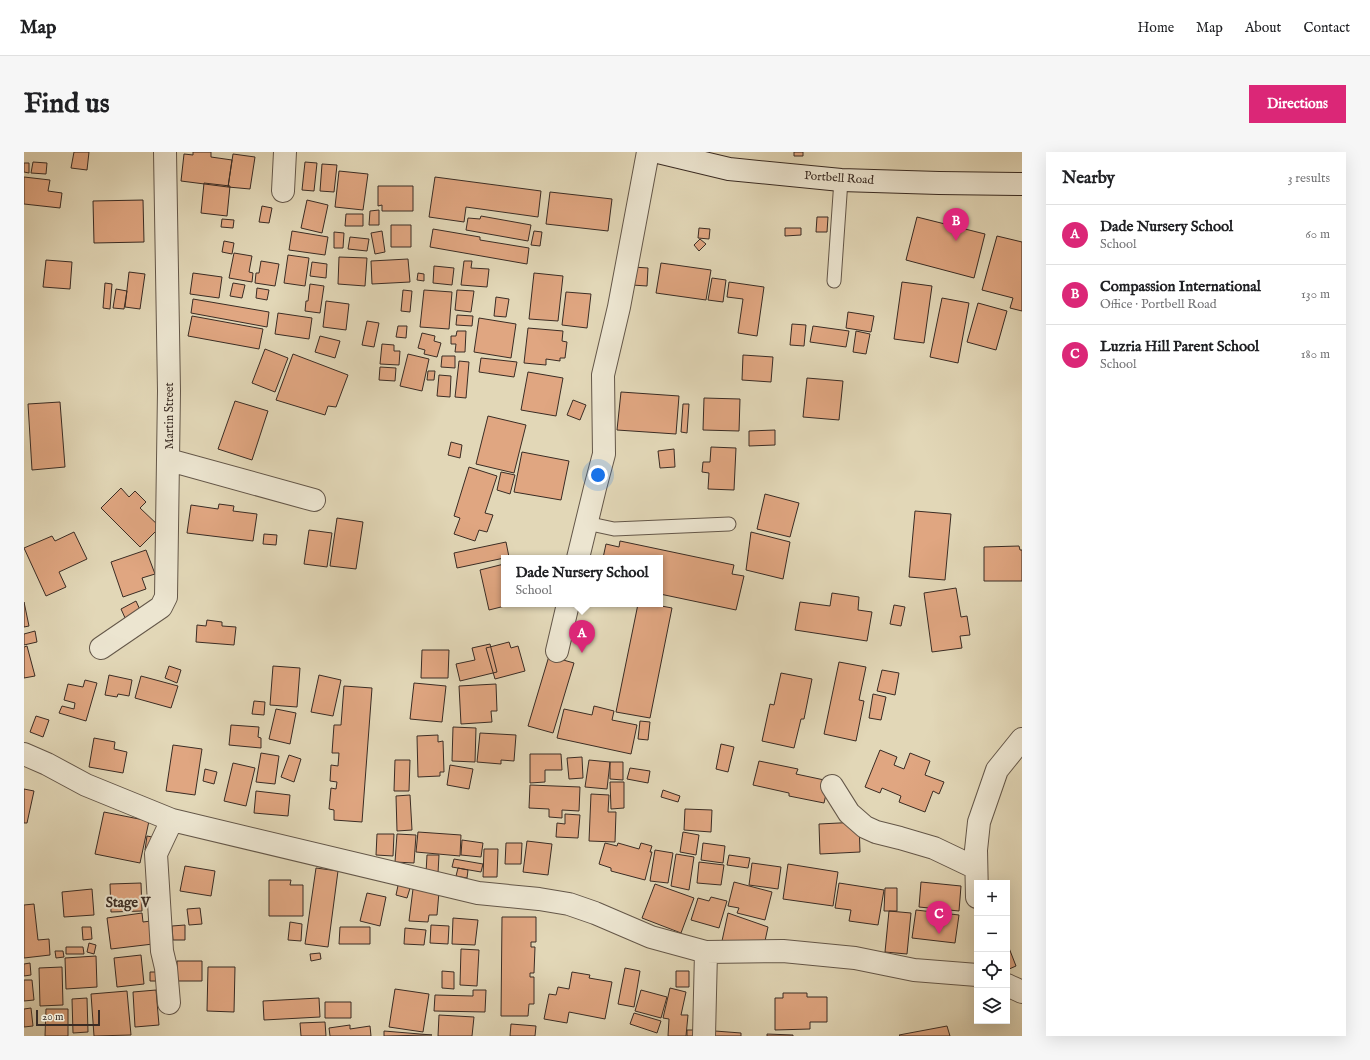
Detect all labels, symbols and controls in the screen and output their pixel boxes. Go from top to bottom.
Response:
text: Map [20,16,56,40]
text: Home [1138,19,1174,37]
text: Map [1196,19,1223,37]
text: About [1245,19,1281,37]
text: Contact [1303,19,1350,37]
button: Directions [1249,85,1346,123]
text: Find us [24,87,110,122]
street label: Portbell Road [804,168,875,188]
text: Nearby [1062,168,1115,189]
text: 3 results [1288,170,1330,187]
pin: B [943,208,969,241]
text: Dade Nursery School [1100,217,1233,236]
text: A [1071,226,1079,243]
text: 60 m [1305,226,1330,243]
text: School [1100,236,1137,253]
text: Compassion International [1100,277,1261,296]
text: B [1071,286,1079,303]
text: 130 m [1301,286,1330,303]
text: Office · Portbell Road [1100,296,1217,313]
text: Luzria Hill Parent School [1100,337,1259,356]
text: C [1070,346,1080,363]
text: 180 m [1301,346,1330,363]
text: School [1100,356,1137,373]
street label: Martin Street [162,382,177,450]
your location [588,465,608,485]
popup [501,555,663,607]
text: Dade Nursery School [515,563,649,582]
text: School [515,582,552,599]
pin: A [569,620,595,653]
map controls [974,880,1010,1024]
button: + [974,880,1010,916]
district label: Stage V [106,894,151,912]
pin: C [926,901,952,934]
button: − [974,916,1010,952]
button: locate [974,952,1010,988]
button: layers [974,988,1010,1024]
scale bar [36,1008,100,1027]
text: 20 m [42,1010,63,1024]

